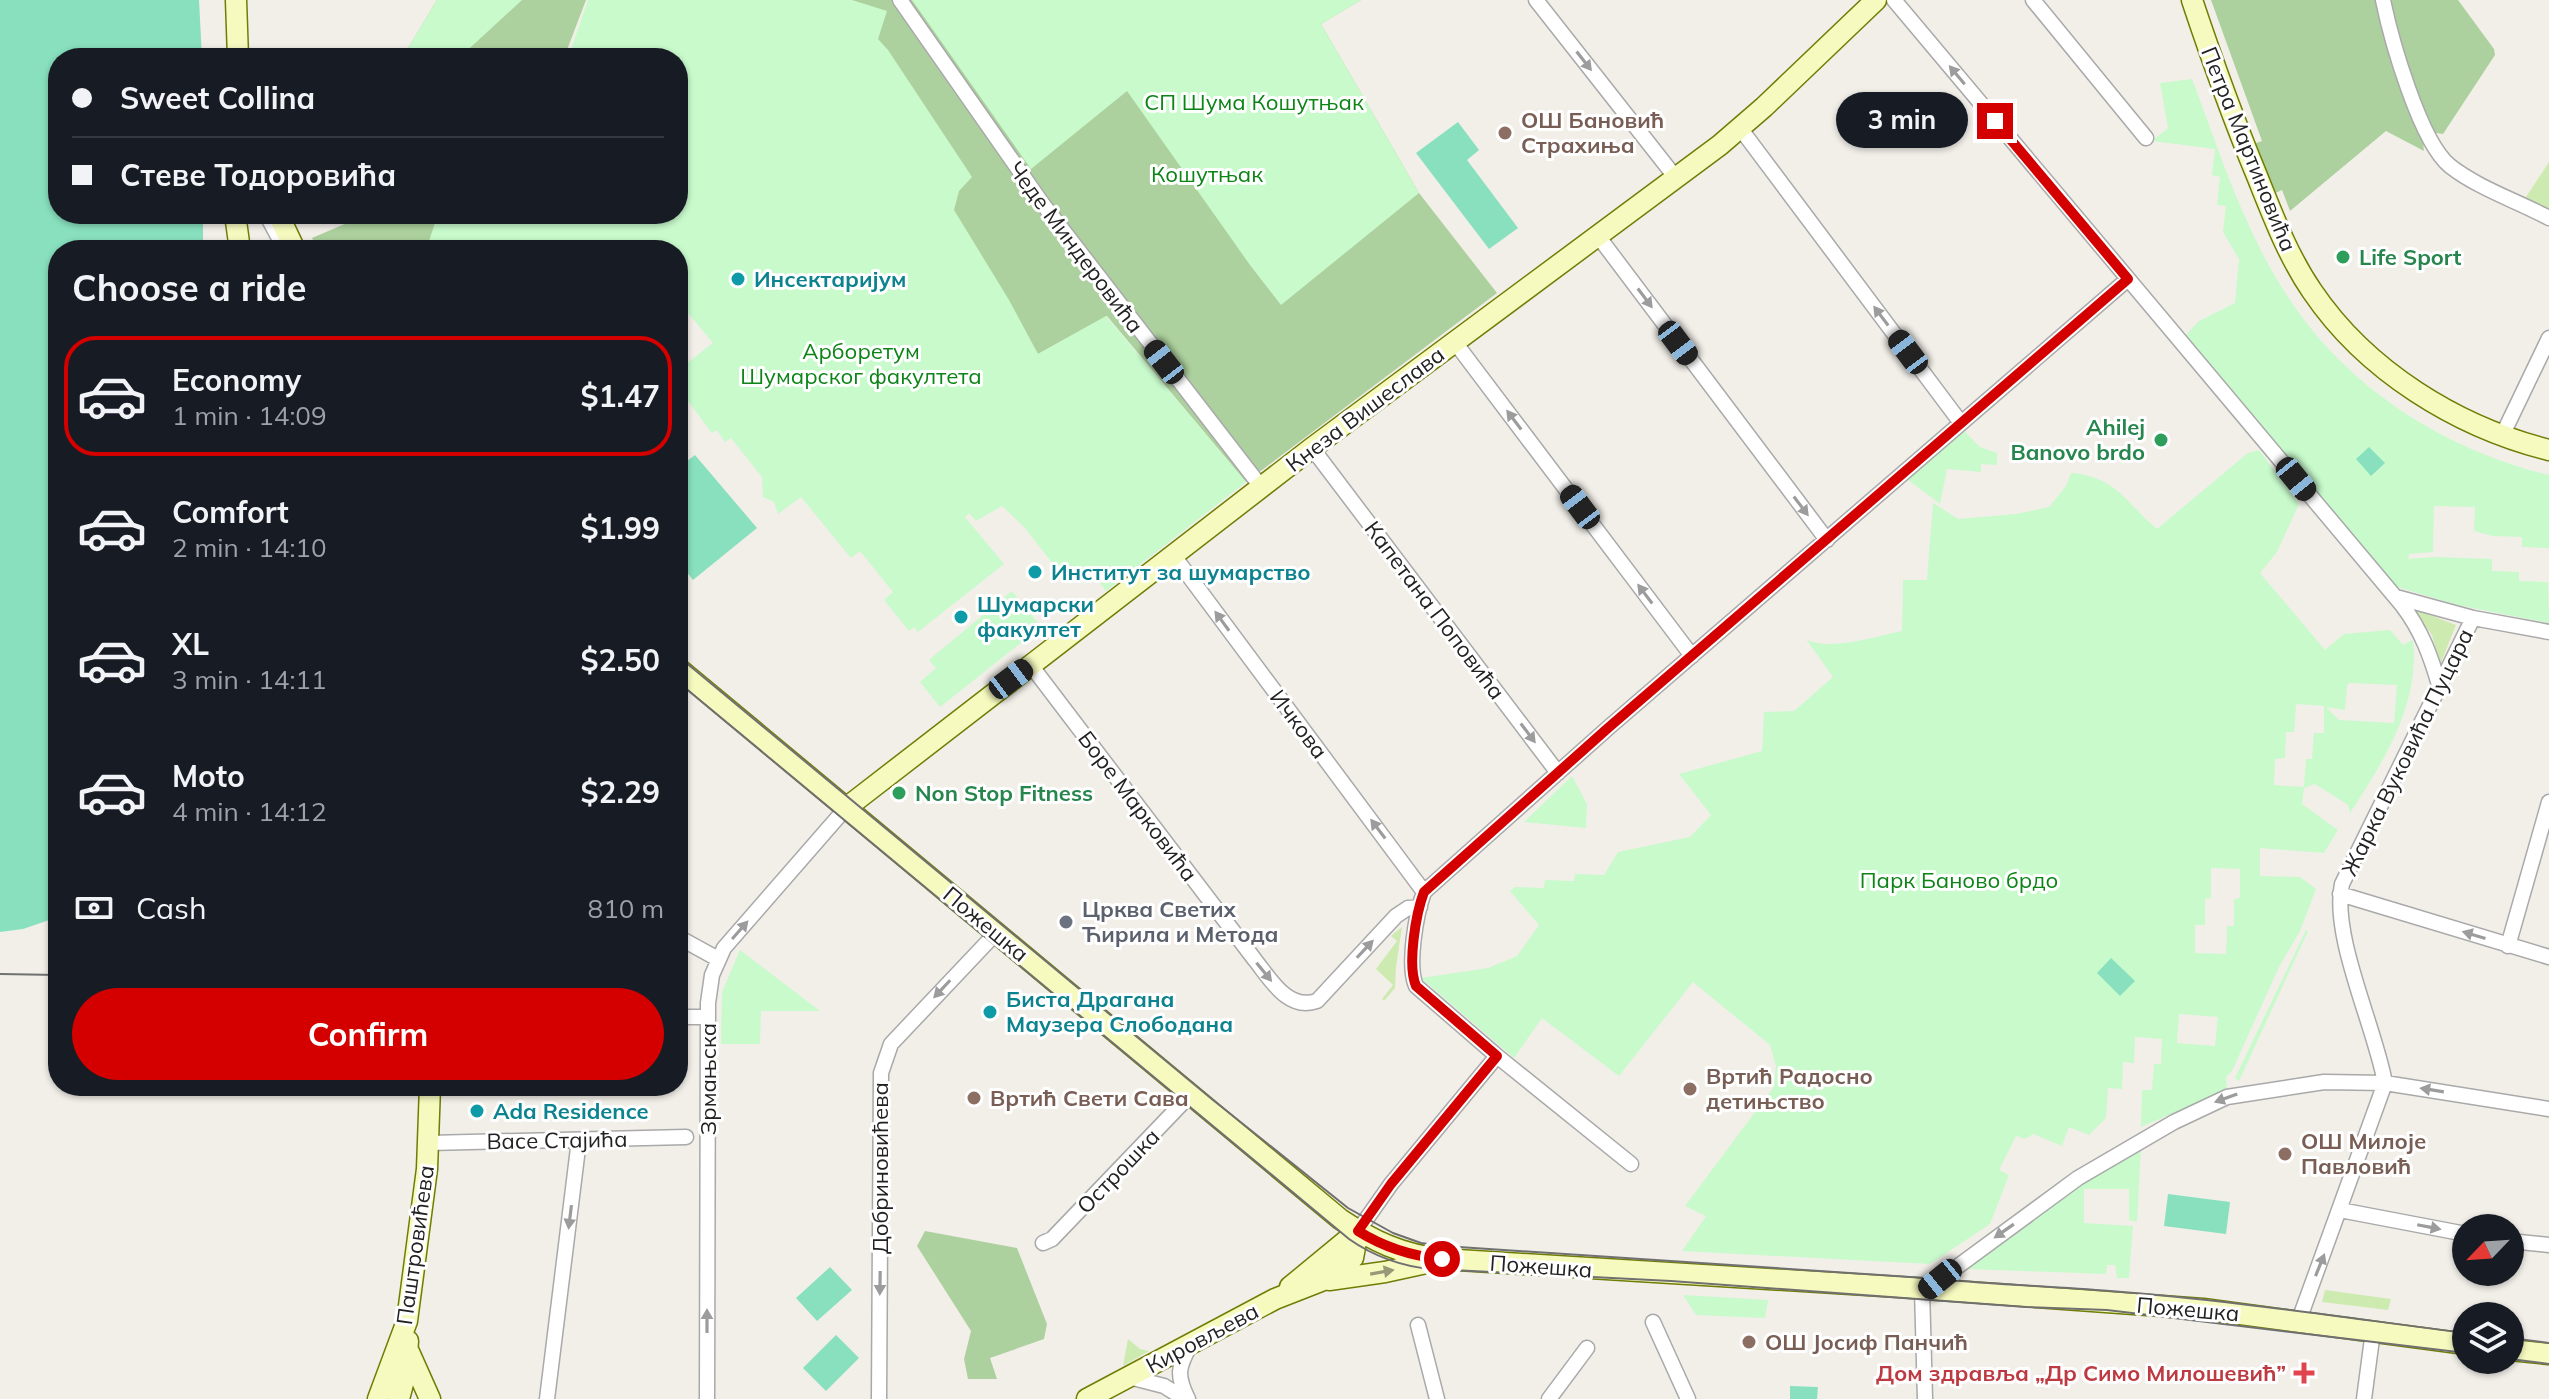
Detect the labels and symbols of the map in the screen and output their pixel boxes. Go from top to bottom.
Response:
street label: Петра Мартиновића [2195,43,2303,255]
one-way arrow [1576,51,1592,71]
one-way arrow [1949,66,1966,86]
park label: СП Шума Кошутњак [1144,88,1364,116]
callout: 3 min [1835,93,1967,149]
route end [1977,103,2013,139]
place label: ОШ Бановић Страхиња [1521,106,1664,159]
marker: ОШ Бановић Страхиња [1496,124,1514,142]
street label: Чеде Миндеровића [1002,156,1150,338]
park label: Кошутњак [1151,160,1263,188]
place label: Life Sport [2359,243,2461,271]
marker: Life Sport [2334,248,2352,266]
place label: Инсектаријум [754,265,906,293]
marker: Инсектаријум [729,270,747,288]
one-way arrow [1636,288,1652,309]
one-way arrow [1873,306,1889,326]
car [1654,317,1702,369]
car [1884,326,1932,378]
car [1140,336,1188,388]
park label: Арборетум Шумарског факултета [740,337,982,390]
street label: Кнеза Вишеслава [1280,340,1450,478]
one-way arrow [1507,410,1523,430]
place label: Ahilej Banovo brdo [2011,413,2145,466]
marker: Ahilej Banovo brdo [2152,431,2170,449]
car [2272,453,2320,505]
car [1556,481,1604,533]
one-way arrow [1793,496,1809,516]
street label: Капетана Поповића [1359,515,1511,705]
place label: Институт за шумарство [1051,558,1311,586]
marker: Институт за шумарство [1026,563,1044,581]
one-way arrow [1638,584,1654,604]
place label: Шумарски факултет [977,590,1094,643]
marker: Шумарски факултет [952,608,970,626]
one-way arrow [1215,610,1231,631]
street label: Жарка Вуковића Пуцара [2335,624,2479,880]
car [985,655,1037,703]
street label: Ичкова [1264,684,1334,764]
one-way arrow [1520,723,1536,743]
street label: Боре Марковића [1072,725,1204,887]
place label: Non Stop Fitness [915,779,1093,807]
marker: Non Stop Fitness [890,784,908,802]
one-way arrow [1370,819,1386,839]
park label: Парк Баново брдо [1860,866,2058,894]
street label: Пожешка [938,880,1034,968]
place label: Црква Светих Ћирила и Метода [1082,895,1279,948]
marker: Црква Светих Ћирила и Метода [1057,913,1075,931]
one-way arrow [731,920,748,940]
one-way arrow [2462,929,2486,941]
one-way arrow [1356,939,1374,958]
one-way arrow [1255,961,1272,981]
one-way arrow [934,979,952,998]
place label: Биста Драгана Маузера Слободана [1006,985,1233,1038]
marker: Биста Драгана Маузера Слободана [981,1003,999,1021]
street label: Зрмањска [694,1023,722,1135]
place label: Вртић Радосно детињство [1706,1062,1873,1115]
marker: Вртић Радосно детињство [1681,1080,1699,1098]
street label: Добриновићева [866,1082,894,1254]
one-way arrow [2420,1083,2445,1096]
place label: Вртић Свети Сава [990,1084,1189,1112]
marker: Вртић Свети Сава [965,1089,983,1107]
one-way arrow [2214,1093,2238,1105]
place label: Ada Residence [493,1097,649,1125]
marker: Ada Residence [468,1102,486,1120]
street label: Острошка [1071,1123,1165,1219]
street label: Васе Стајића [486,1125,628,1155]
place label: ОШ Милоје Павловић [2301,1127,2426,1180]
marker: ОШ Милоје Павловић [2276,1145,2294,1163]
street label: Паштровићева [390,1163,440,1327]
one-way arrow [563,1205,576,1230]
north arrow [2452,1214,2524,1286]
one-way arrow [2417,1221,2442,1233]
one-way arrow [1994,1223,2014,1239]
route start [1424,1241,1460,1277]
street label: Пожешка [1489,1248,1593,1284]
one-way arrow [2313,1253,2326,1277]
car [1914,1255,1966,1303]
one-way arrow [1370,1266,1395,1278]
one-way arrow [874,1271,886,1296]
street label: Пожешка [2136,1291,2240,1327]
street label: Кировљева [1141,1297,1263,1379]
one-way arrow [701,1308,713,1333]
place label: ОШ Јосиф Панчић [1765,1328,1968,1356]
marker: ОШ Јосиф Панчић [1740,1333,1758,1351]
place label: Дом здравља „Др Симо Милошевић” [1876,1359,2286,1387]
marker: Дом здравља „Др Симо Милошевић” [2293,1362,2315,1384]

